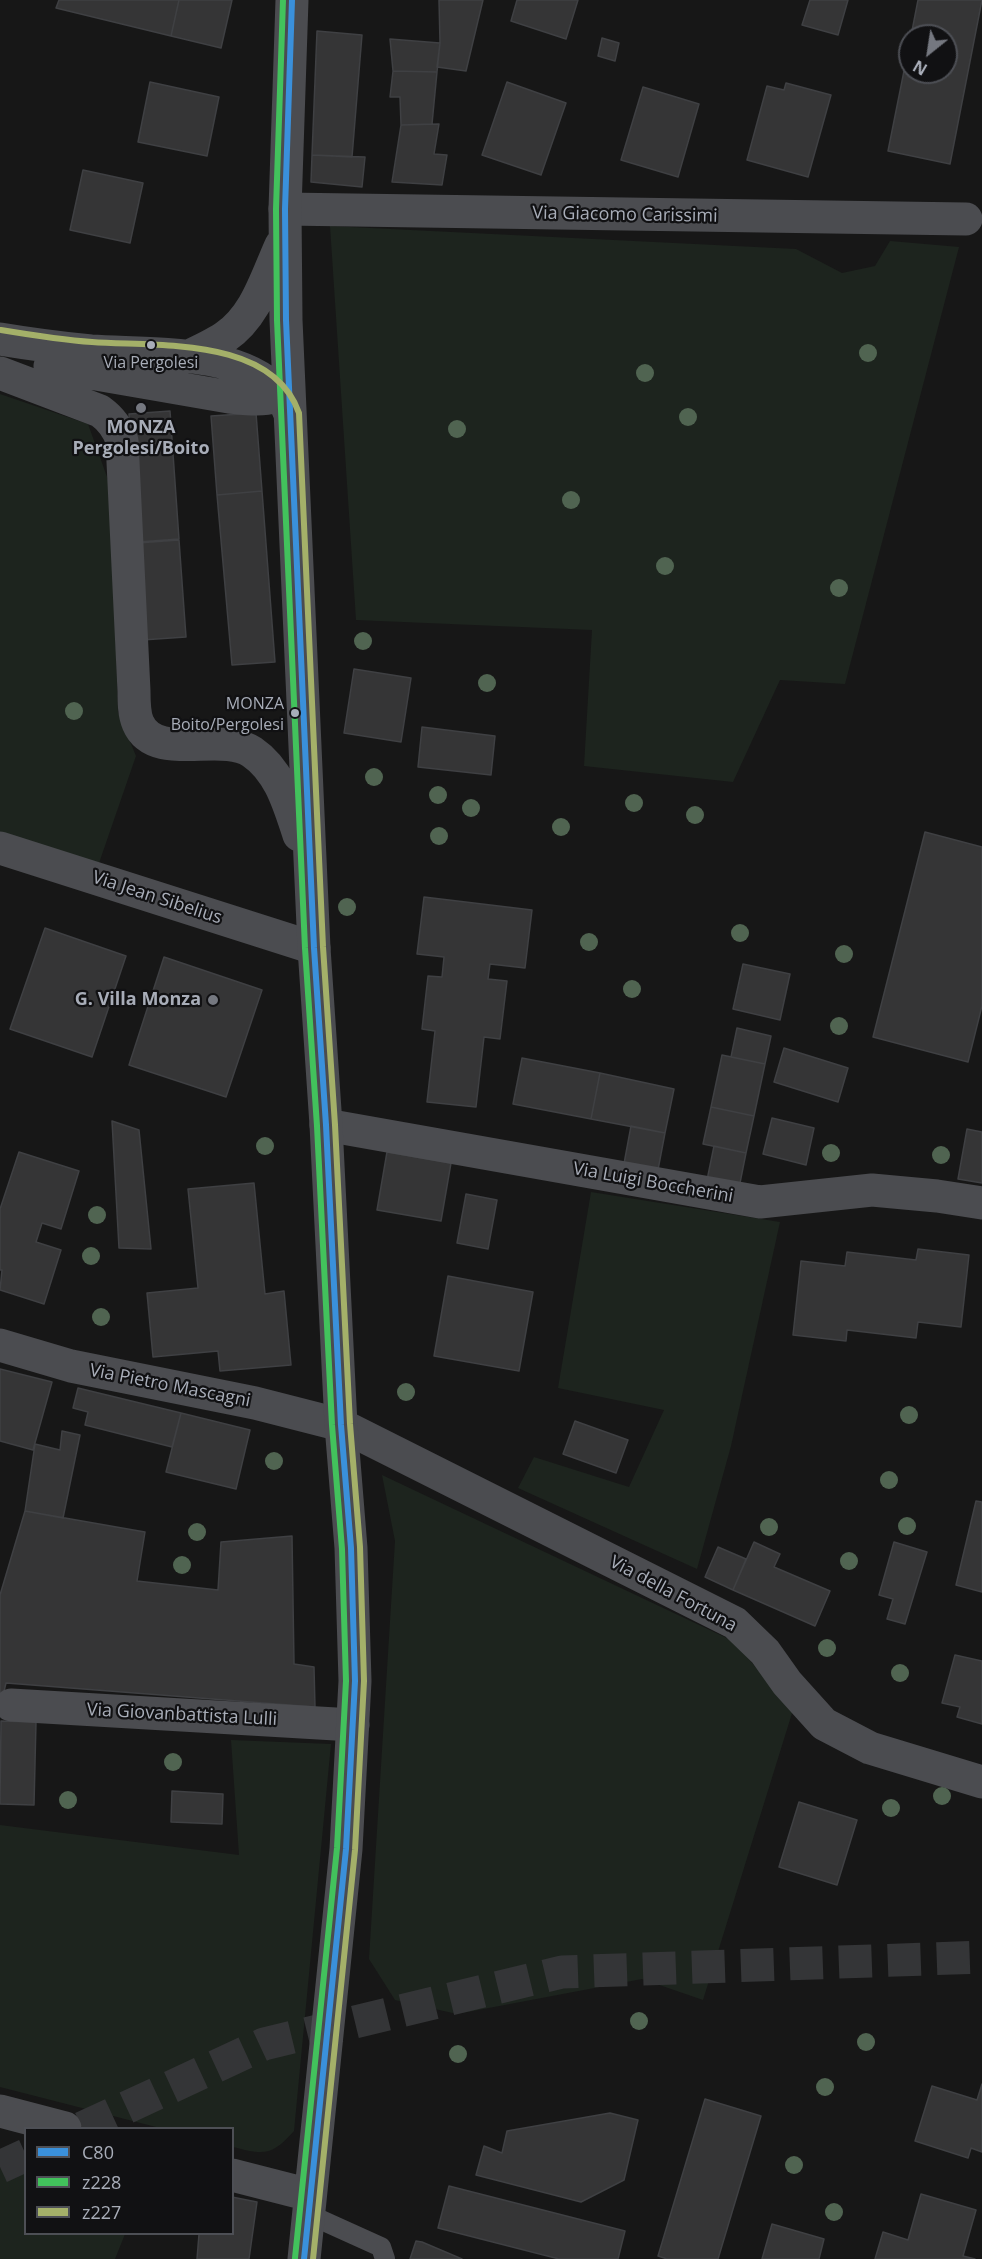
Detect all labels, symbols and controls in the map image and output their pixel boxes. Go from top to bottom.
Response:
north arrow [898,24,958,84]
text: N [909,55,931,81]
street label: Via Giacomo Carissimi [532,203,718,227]
marker: Via Pergolesi [145,339,157,351]
place label: Via Pergolesi [104,353,198,373]
marker: MONZA Pergolesi/Boito [134,401,148,415]
place label: MONZA Pergolesi/Boito [72,417,210,460]
place label: MONZA Boito/Pergolesi [171,694,284,732]
marker: MONZA Boito/Pergolesi [289,707,301,719]
street label: Via Jean Sibelius [90,867,224,929]
place label: G. Villa Monza [75,989,201,1011]
marker: G. Villa Monza [206,993,220,1007]
street label: Via Luigi Boccherini [571,1158,735,1208]
street label: Via Pietro Mascagni [88,1360,252,1412]
street label: Via della Fortuna [606,1551,740,1637]
street label: Via Giovanbattista Lulli [86,1699,278,1731]
legend [24,2127,234,2235]
text: C80 [82,2140,114,2164]
text: z228 [82,2170,121,2194]
text: z227 [82,2200,121,2224]

